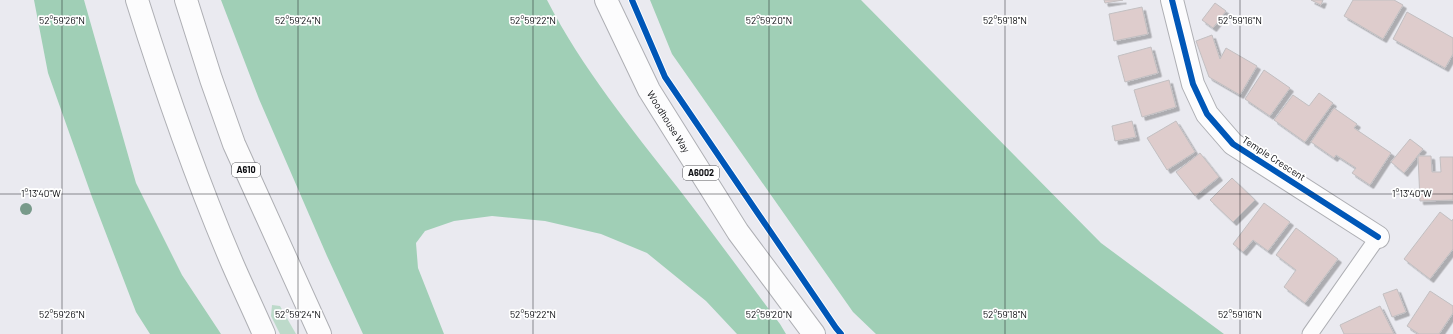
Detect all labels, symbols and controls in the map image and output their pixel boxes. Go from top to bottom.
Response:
text: 52°59'26"N [39,14,85,26]
text: 52°59'24"N [275,14,321,26]
text: 52°59'22"N [510,14,556,26]
text: 52°59'20"N [746,14,792,26]
text: 52°59'18"N [983,14,1027,26]
text: 52°59'16"N [1218,14,1262,26]
street label: Woodhouse Way [645,88,693,155]
street label: Temple Crescent [1240,133,1308,183]
road number: A610 [232,163,260,177]
road number: A6002 [683,166,719,180]
text: 1°13'40"W [21,187,61,199]
text: 1°13'40"W [1392,187,1432,199]
text: 52°59'26"N [39,308,85,320]
text: 52°59'24"N [275,308,321,320]
text: 52°59'22"N [510,308,556,320]
text: 52°59'20"N [746,308,792,320]
text: 52°59'18"N [983,308,1027,320]
text: 52°59'16"N [1218,308,1262,320]

